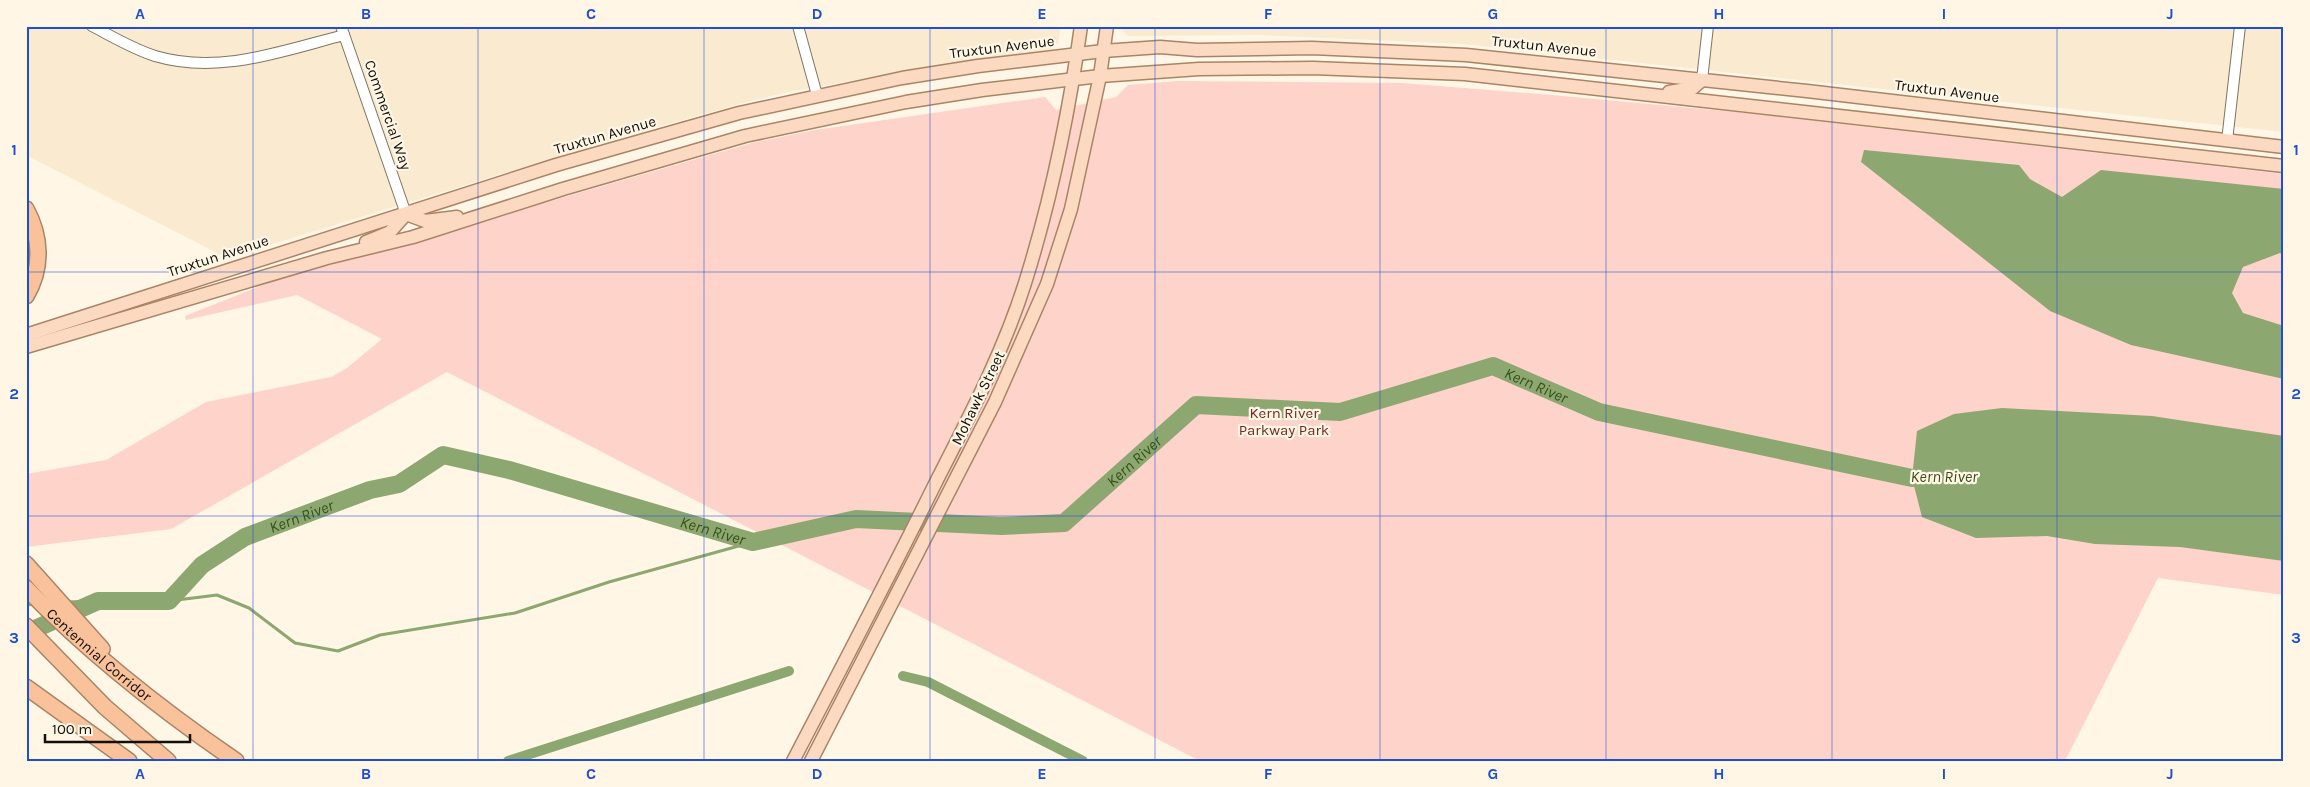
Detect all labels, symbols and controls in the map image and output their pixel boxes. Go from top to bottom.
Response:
text: A [135,4,145,23]
text: B [361,4,371,23]
text: C [586,4,596,23]
text: D [812,4,823,23]
text: E [1037,4,1047,23]
text: F [1264,4,1273,23]
text: G [1488,4,1498,23]
text: H [1713,4,1725,23]
text: I [1942,4,1946,23]
text: J [2166,4,2174,23]
street label: Truxtun Avenue [949,32,1055,62]
street label: Truxtun Avenue [1491,32,1597,60]
street label: Commercial Way [361,58,415,172]
street label: Truxtun Avenue [1894,76,2000,106]
street label: Truxtun Avenue [552,112,658,158]
text: 1 [11,140,17,159]
text: 1 [2293,140,2299,159]
street label: Truxtun Avenue [165,231,271,281]
street label: Mohawk Street [947,348,1009,448]
water label: Kern River [1502,363,1571,408]
text: 2 [9,384,19,403]
text: 2 [2291,384,2301,403]
park label: Kern River Parkway Park [1239,404,1329,439]
water label: Kern River [1103,431,1166,491]
water label: Kern River [1910,467,1978,486]
water label: Kern River [267,495,337,537]
water label: Kern River [678,512,748,549]
street label: Centennial Corridor [43,604,156,706]
text: 3 [9,628,19,647]
text: 3 [2291,628,2301,647]
scale bar [45,712,190,744]
text: 100 m [52,720,92,738]
text: A [135,764,145,783]
text: B [361,764,371,783]
text: C [586,764,596,783]
text: D [812,764,823,783]
text: E [1037,764,1047,783]
text: F [1264,764,1273,783]
text: G [1488,764,1498,783]
text: H [1713,764,1725,783]
text: I [1942,764,1946,783]
text: J [2166,764,2174,783]

